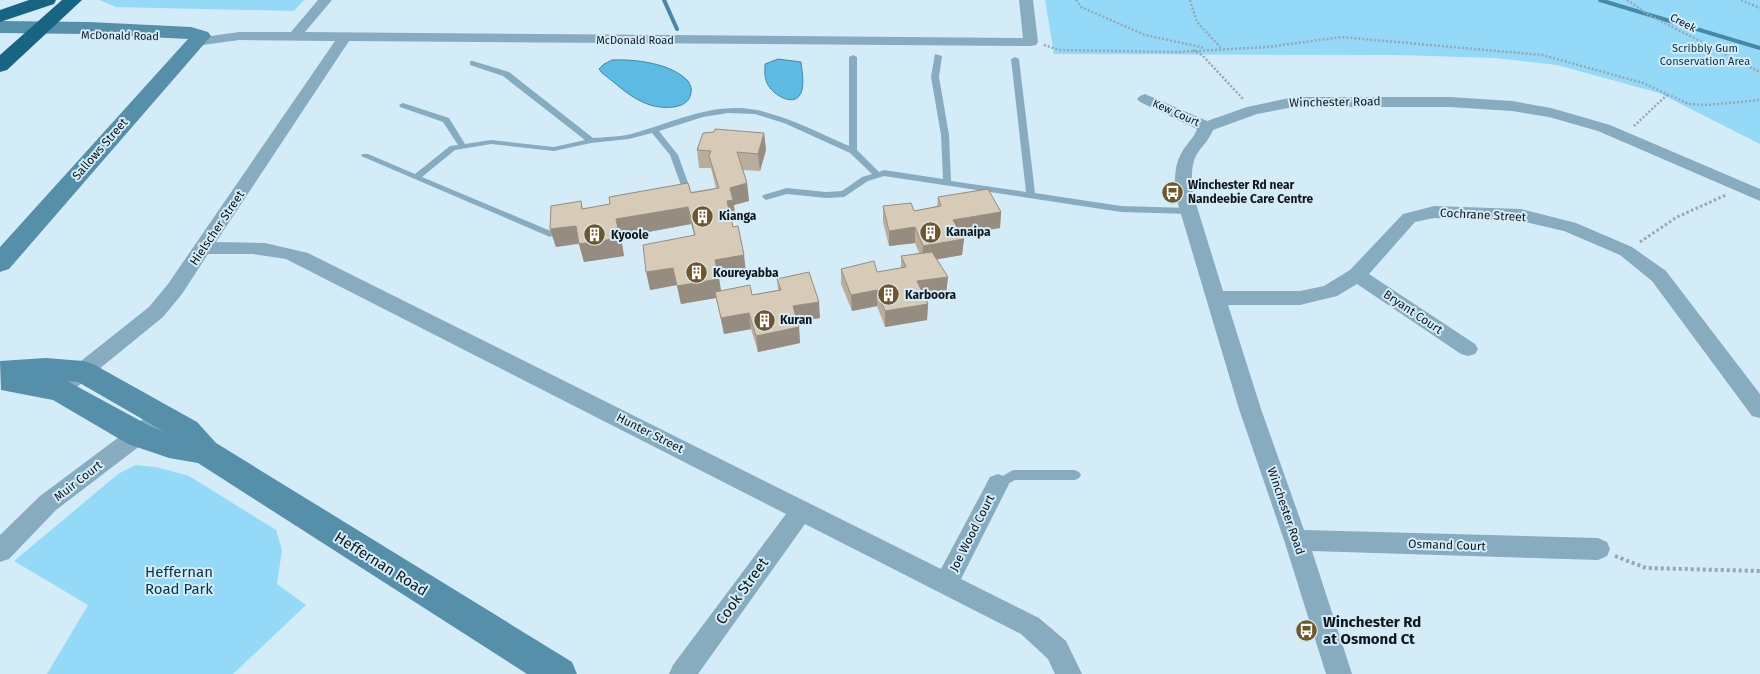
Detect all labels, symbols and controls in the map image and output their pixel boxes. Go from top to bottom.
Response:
street label: Creek [1668,11,1699,35]
street label: McDonald Road [81,29,159,43]
street label: McDonald Road [596,34,674,47]
park label: Scribbly Gum Conservation Area [1660,42,1750,68]
street label: Winchester Road [1289,94,1381,110]
street label: Kew Court [1150,97,1202,129]
street label: Sallows Street [69,115,131,183]
place label: Winchester Rd near Nandeebie Care Centre [1188,178,1313,206]
bus stop icon: Winchester Rd near Nandeebie Care Centre [1160,180,1184,204]
street label: Hielscher Street [187,188,247,268]
building icon: Kianga [691,204,715,228]
street label: Cochrane Street [1440,206,1527,224]
place label: Kianga [719,209,757,223]
building icon: Kanaipa [918,220,942,244]
building icon: Kyoole [583,223,607,247]
place label: Kanaipa [946,225,991,239]
place label: Kyoole [611,228,649,242]
building icon: Koureyabba [685,261,709,285]
place label: Koureyabba [713,266,779,280]
building icon: Karboora [877,283,901,307]
street label: Bryant Court [1381,287,1446,337]
place label: Karboora [905,288,956,302]
building icon: Kuran [752,308,776,332]
place label: Kuran [780,313,812,327]
street label: Hunter Street [614,410,686,456]
street label: Muir Court [51,458,105,504]
street label: Winchester Road [1264,466,1308,556]
street label: Joe Wood Court [947,492,998,574]
street label: Heffernan Road [331,528,431,600]
street label: Osmand Court [1408,537,1487,553]
street label: Cook Street [712,554,773,628]
park label: Heffernan Road Park [145,563,213,598]
place label: Winchester Rd at Osmond Ct [1323,613,1421,648]
bus stop icon: Winchester Rd at Osmond Ct [1295,619,1319,643]

